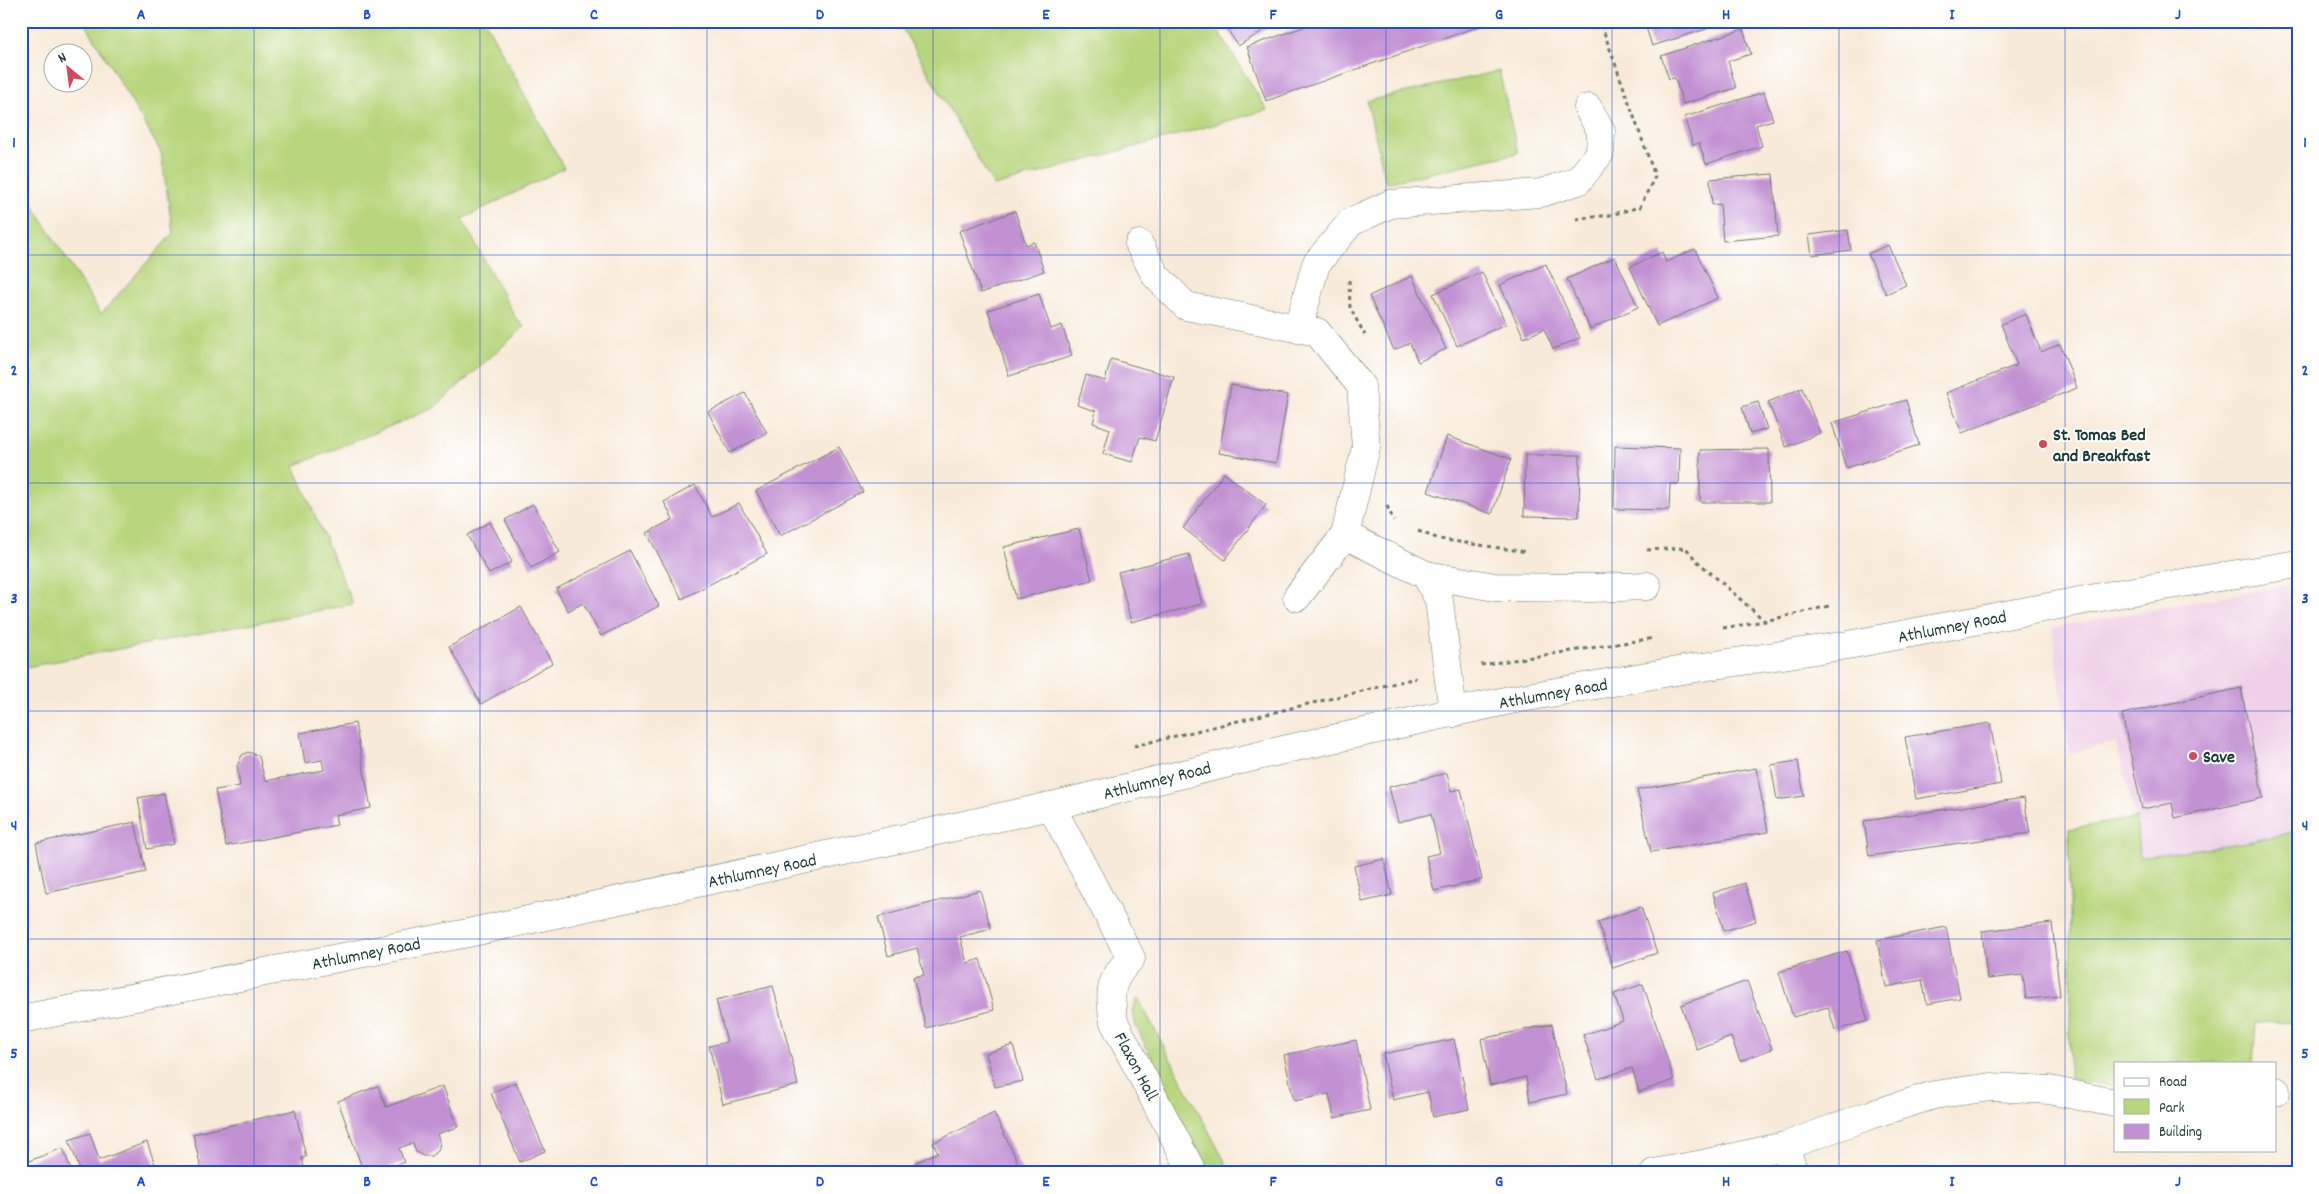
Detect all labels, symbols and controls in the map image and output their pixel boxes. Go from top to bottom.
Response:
text: A [137,4,146,27]
text: B [363,4,371,27]
text: C [590,4,598,27]
text: D [816,4,825,27]
text: E [1042,4,1050,27]
text: F [1269,4,1277,27]
text: G [1495,4,1503,27]
text: H [1722,4,1730,27]
text: I [1950,4,1956,27]
text: J [2175,4,2181,27]
north arrow [42,42,92,92]
text: N [55,48,71,69]
text: 1 [12,132,16,155]
text: 1 [2303,132,2307,155]
text: 2 [11,360,18,383]
text: 2 [2302,360,2309,383]
place label: St. Tomas Bed and Breakfast [2053,424,2151,470]
marker: St. Tomas Bed and Breakfast [2037,438,2049,450]
text: 3 [10,588,18,611]
text: 3 [2301,588,2309,611]
street label: Athlumney Road [1896,606,2009,651]
street label: Athlumney Road [1497,674,1610,717]
place label: Save [2203,746,2235,771]
marker: Save [2187,750,2199,762]
street label: Athlumney Road [1101,757,1214,808]
text: 4 [11,815,17,838]
text: 4 [2302,815,2308,838]
street label: Athlumney Road [706,849,819,896]
street label: Athlumney Road [310,933,423,978]
street label: Flaxon Hall [1106,1029,1164,1106]
text: 5 [10,1043,18,1066]
text: 5 [2301,1043,2309,1066]
legend [2114,1062,2276,1152]
text: Road [2159,1072,2187,1094]
text: Park [2159,1098,2185,1120]
text: Building [2159,1122,2202,1144]
text: A [137,1171,146,1194]
text: B [363,1171,371,1194]
text: C [590,1171,598,1194]
text: D [816,1171,825,1194]
text: E [1042,1171,1050,1194]
text: F [1269,1171,1277,1194]
text: G [1495,1171,1503,1194]
text: H [1722,1171,1730,1194]
text: I [1950,1171,1956,1194]
text: J [2175,1171,2181,1194]

